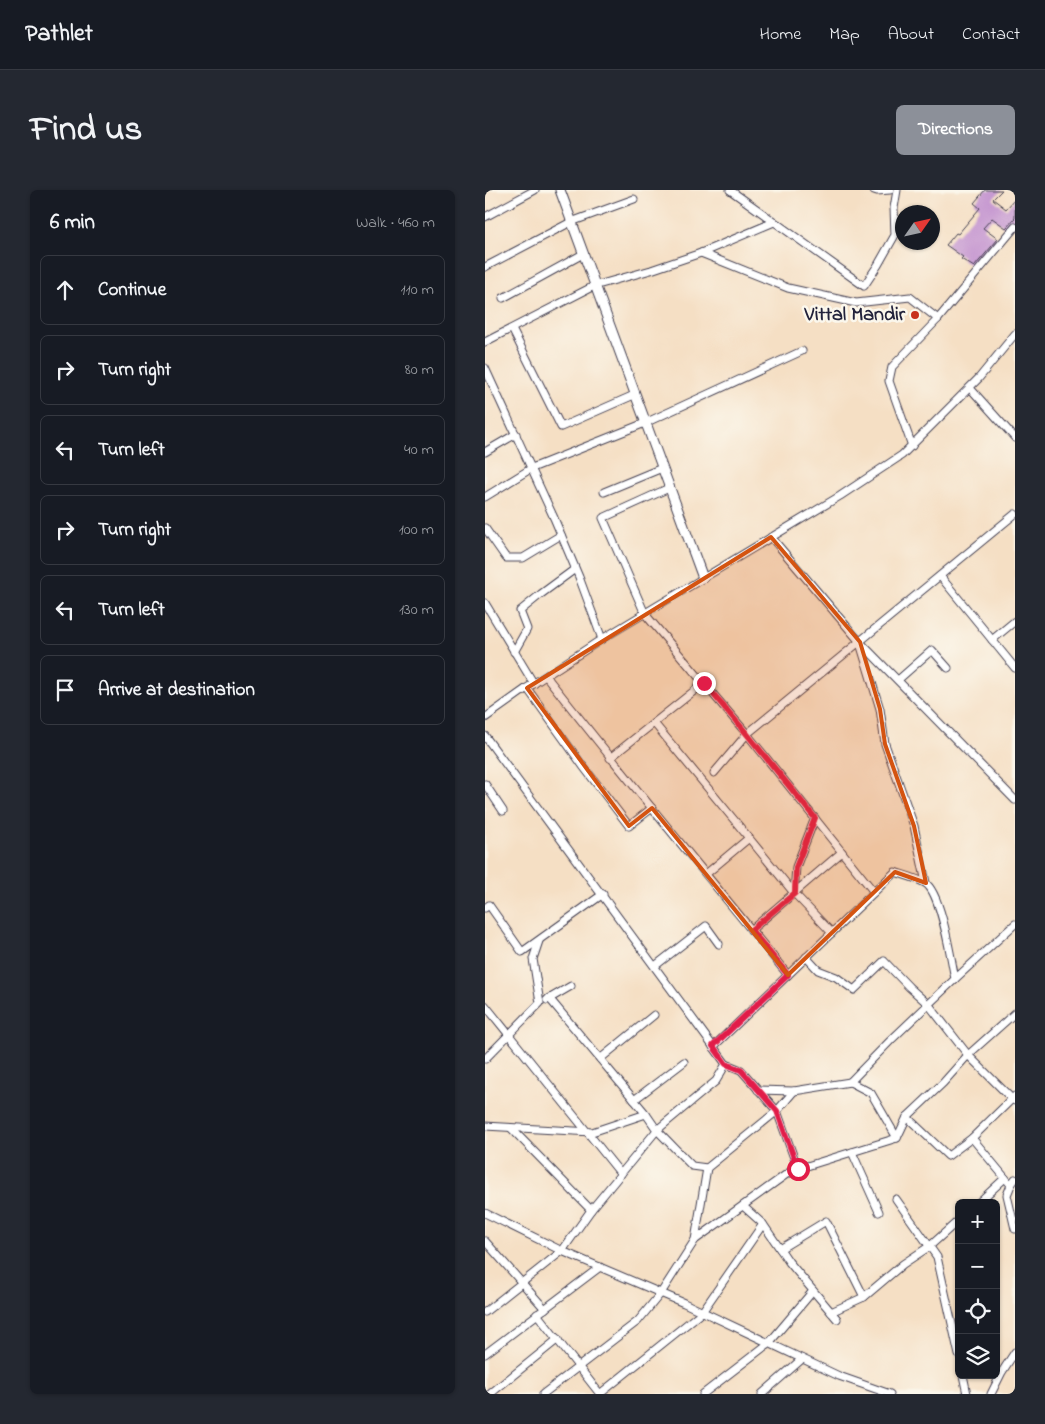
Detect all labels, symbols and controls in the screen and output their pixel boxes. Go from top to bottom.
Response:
text: Pathlet [25,17,93,52]
text: Home [760,22,801,48]
text: Map [829,22,860,48]
text: About [888,22,934,48]
text: Contact [962,22,1020,48]
text: Find us [30,105,142,156]
button: Directions [896,105,1015,155]
north arrow [895,205,940,250]
text: 6 min [50,208,95,238]
text: Walk · 460 m [356,211,435,235]
icon: ahead [51,276,79,304]
text: Continue [98,277,166,304]
text: 110 m [400,278,434,302]
place label: Vittal Mandir [804,301,906,330]
marker: Vittal Mandir [909,309,921,321]
icon: right [51,356,79,384]
text: Turn right [98,357,171,384]
text: 80 m [405,358,434,382]
icon: left [51,436,79,464]
text: Turn left [98,437,165,464]
text: 40 m [404,438,434,462]
icon: right [51,516,79,544]
text: Turn right [98,517,171,544]
text: 100 m [399,518,434,542]
icon: left [51,596,79,624]
text: Turn left [98,597,165,624]
text: 130 m [399,598,434,622]
route end [693,672,716,695]
icon: arrive [51,676,79,704]
text: Arrive at destination [98,677,255,704]
route start [787,1158,810,1181]
map controls [955,1199,1000,1379]
button: + [955,1199,1000,1244]
button: − [955,1244,1000,1289]
button: locate [955,1289,1000,1334]
button: layers [955,1334,1000,1379]

